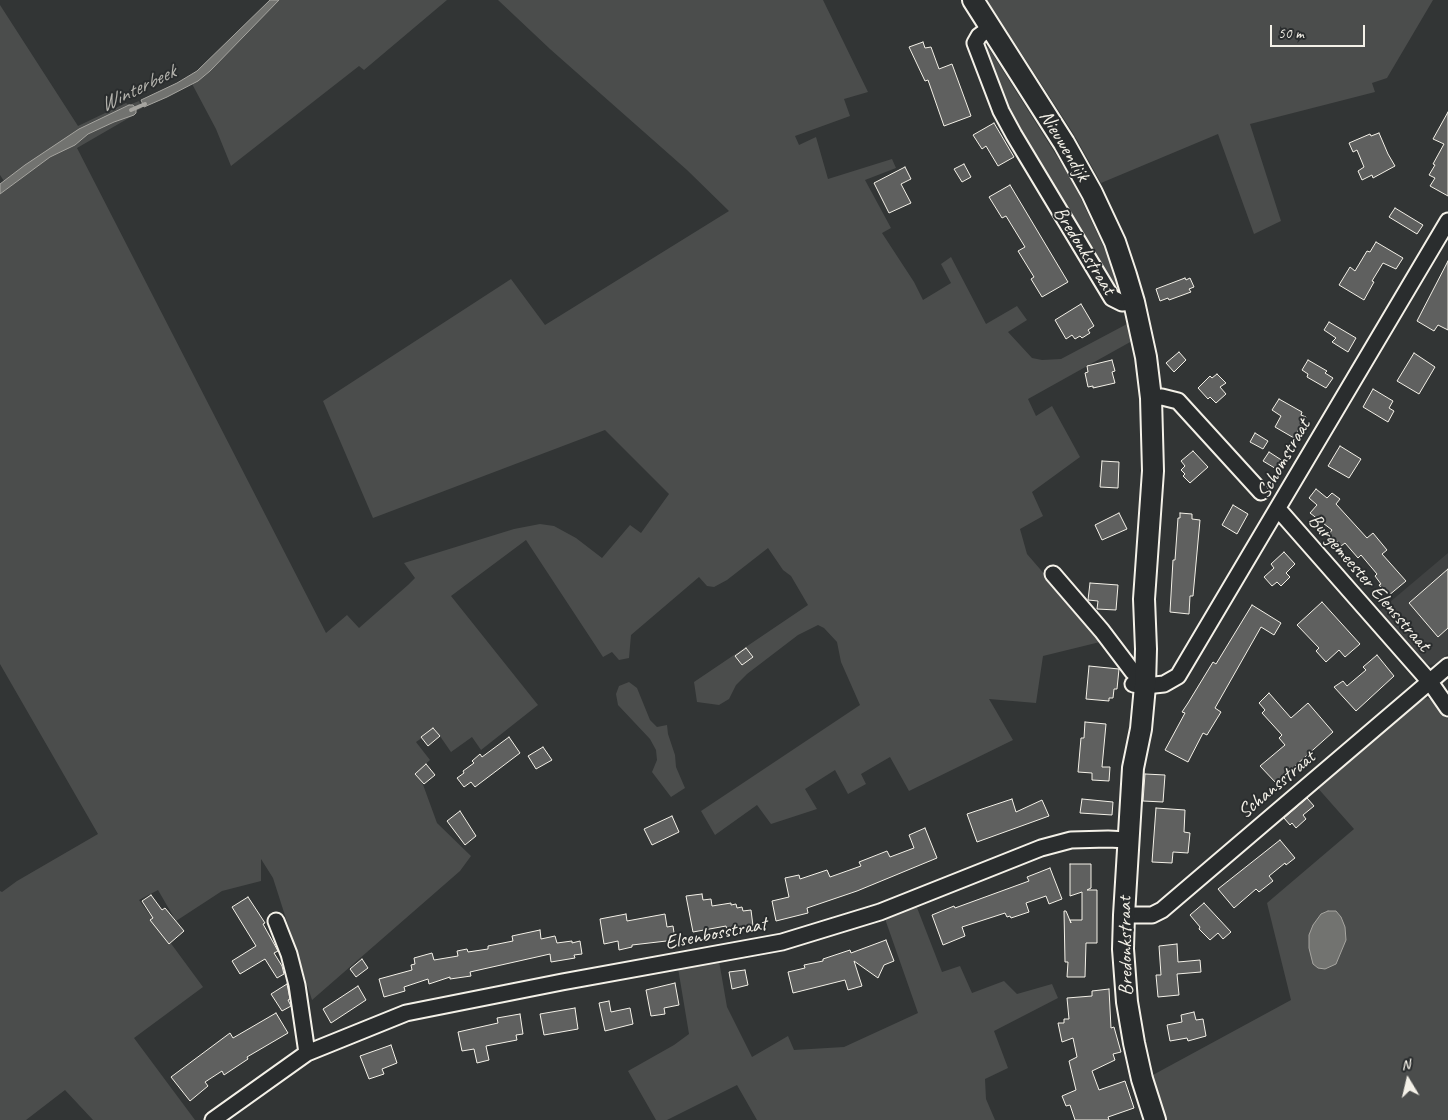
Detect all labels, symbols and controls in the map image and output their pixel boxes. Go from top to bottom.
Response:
scale bar [1273,15,1368,47]
text: 50 m [1278,24,1304,43]
water label: Winterbeek [96,60,180,118]
street label: Nieuwendijk [1033,106,1095,186]
street label: Bredonkstraat [1047,202,1121,300]
street label: Schomstraat [1252,415,1316,503]
street label: Burgemeester Elensstraat [1303,509,1435,657]
street label: Schansstraat [1233,746,1321,824]
street label: Bredonkstraat [1113,896,1139,996]
street label: Elsenbosstraat [663,912,769,956]
north arrow [1383,1055,1433,1105]
text: N [1400,1056,1411,1074]

